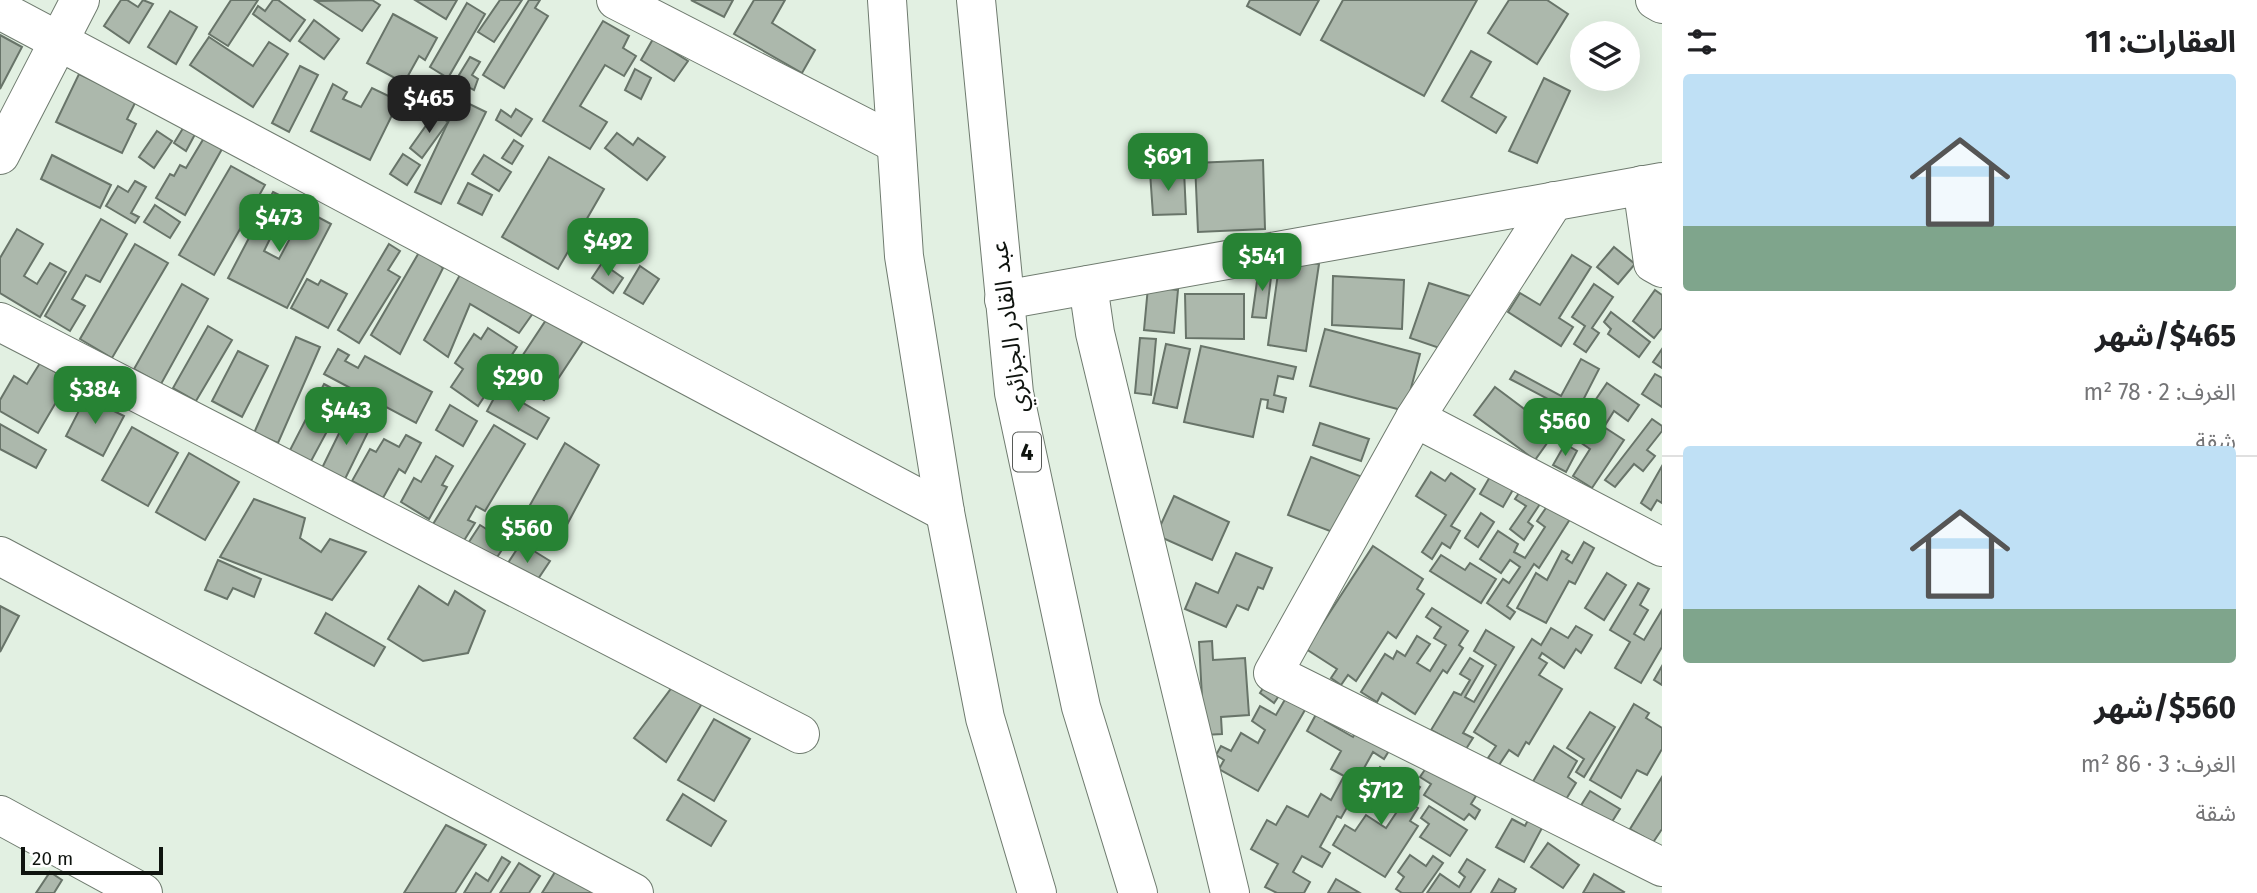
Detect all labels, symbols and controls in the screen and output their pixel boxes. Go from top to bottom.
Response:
map controls [1570,21,1640,91]
button: layers [1570,21,1640,91]
icon: filters [1683,23,1721,61]
text: العقارات: 11 [2085,24,2236,60]
pin: $465 [388,76,470,135]
text: $465 [404,84,454,112]
icon: home [1897,119,2023,245]
pin: $691 [1127,134,1209,193]
text: $691 [1144,142,1192,170]
pin: $473 [238,194,320,254]
text: $473 [255,203,303,231]
pin: $492 [567,218,649,278]
text: $492 [583,227,633,255]
pin: $541 [1221,233,1303,293]
street label: عبد القادر الجزائري [985,239,1038,415]
text: $541 [1239,242,1285,270]
text: $465/شهر [2095,318,2236,354]
pin: $290 [477,354,559,414]
text: $290 [493,363,543,391]
pin: $384 [54,366,136,426]
text: $384 [70,375,120,403]
text: الغرف: 2 · 78 m² [2083,378,2236,406]
pin: $443 [305,388,387,447]
text: $443 [321,396,371,424]
pin: $560 [1524,398,1606,458]
text: $560 [1539,407,1591,435]
text: شقة [2195,427,2236,455]
road number: 4 [1013,432,1041,472]
icon: home [1897,491,2023,617]
pin: $560 [486,505,568,565]
text: $560 [501,514,553,542]
text: $560/شهر [2094,690,2236,726]
text: الغرف: 3 · 86 m² [2081,750,2236,778]
pin: $712 [1340,768,1422,827]
text: $712 [1358,776,1404,804]
text: شقة [2195,799,2236,827]
scale bar [21,844,163,876]
text: 20 m [32,847,73,870]

